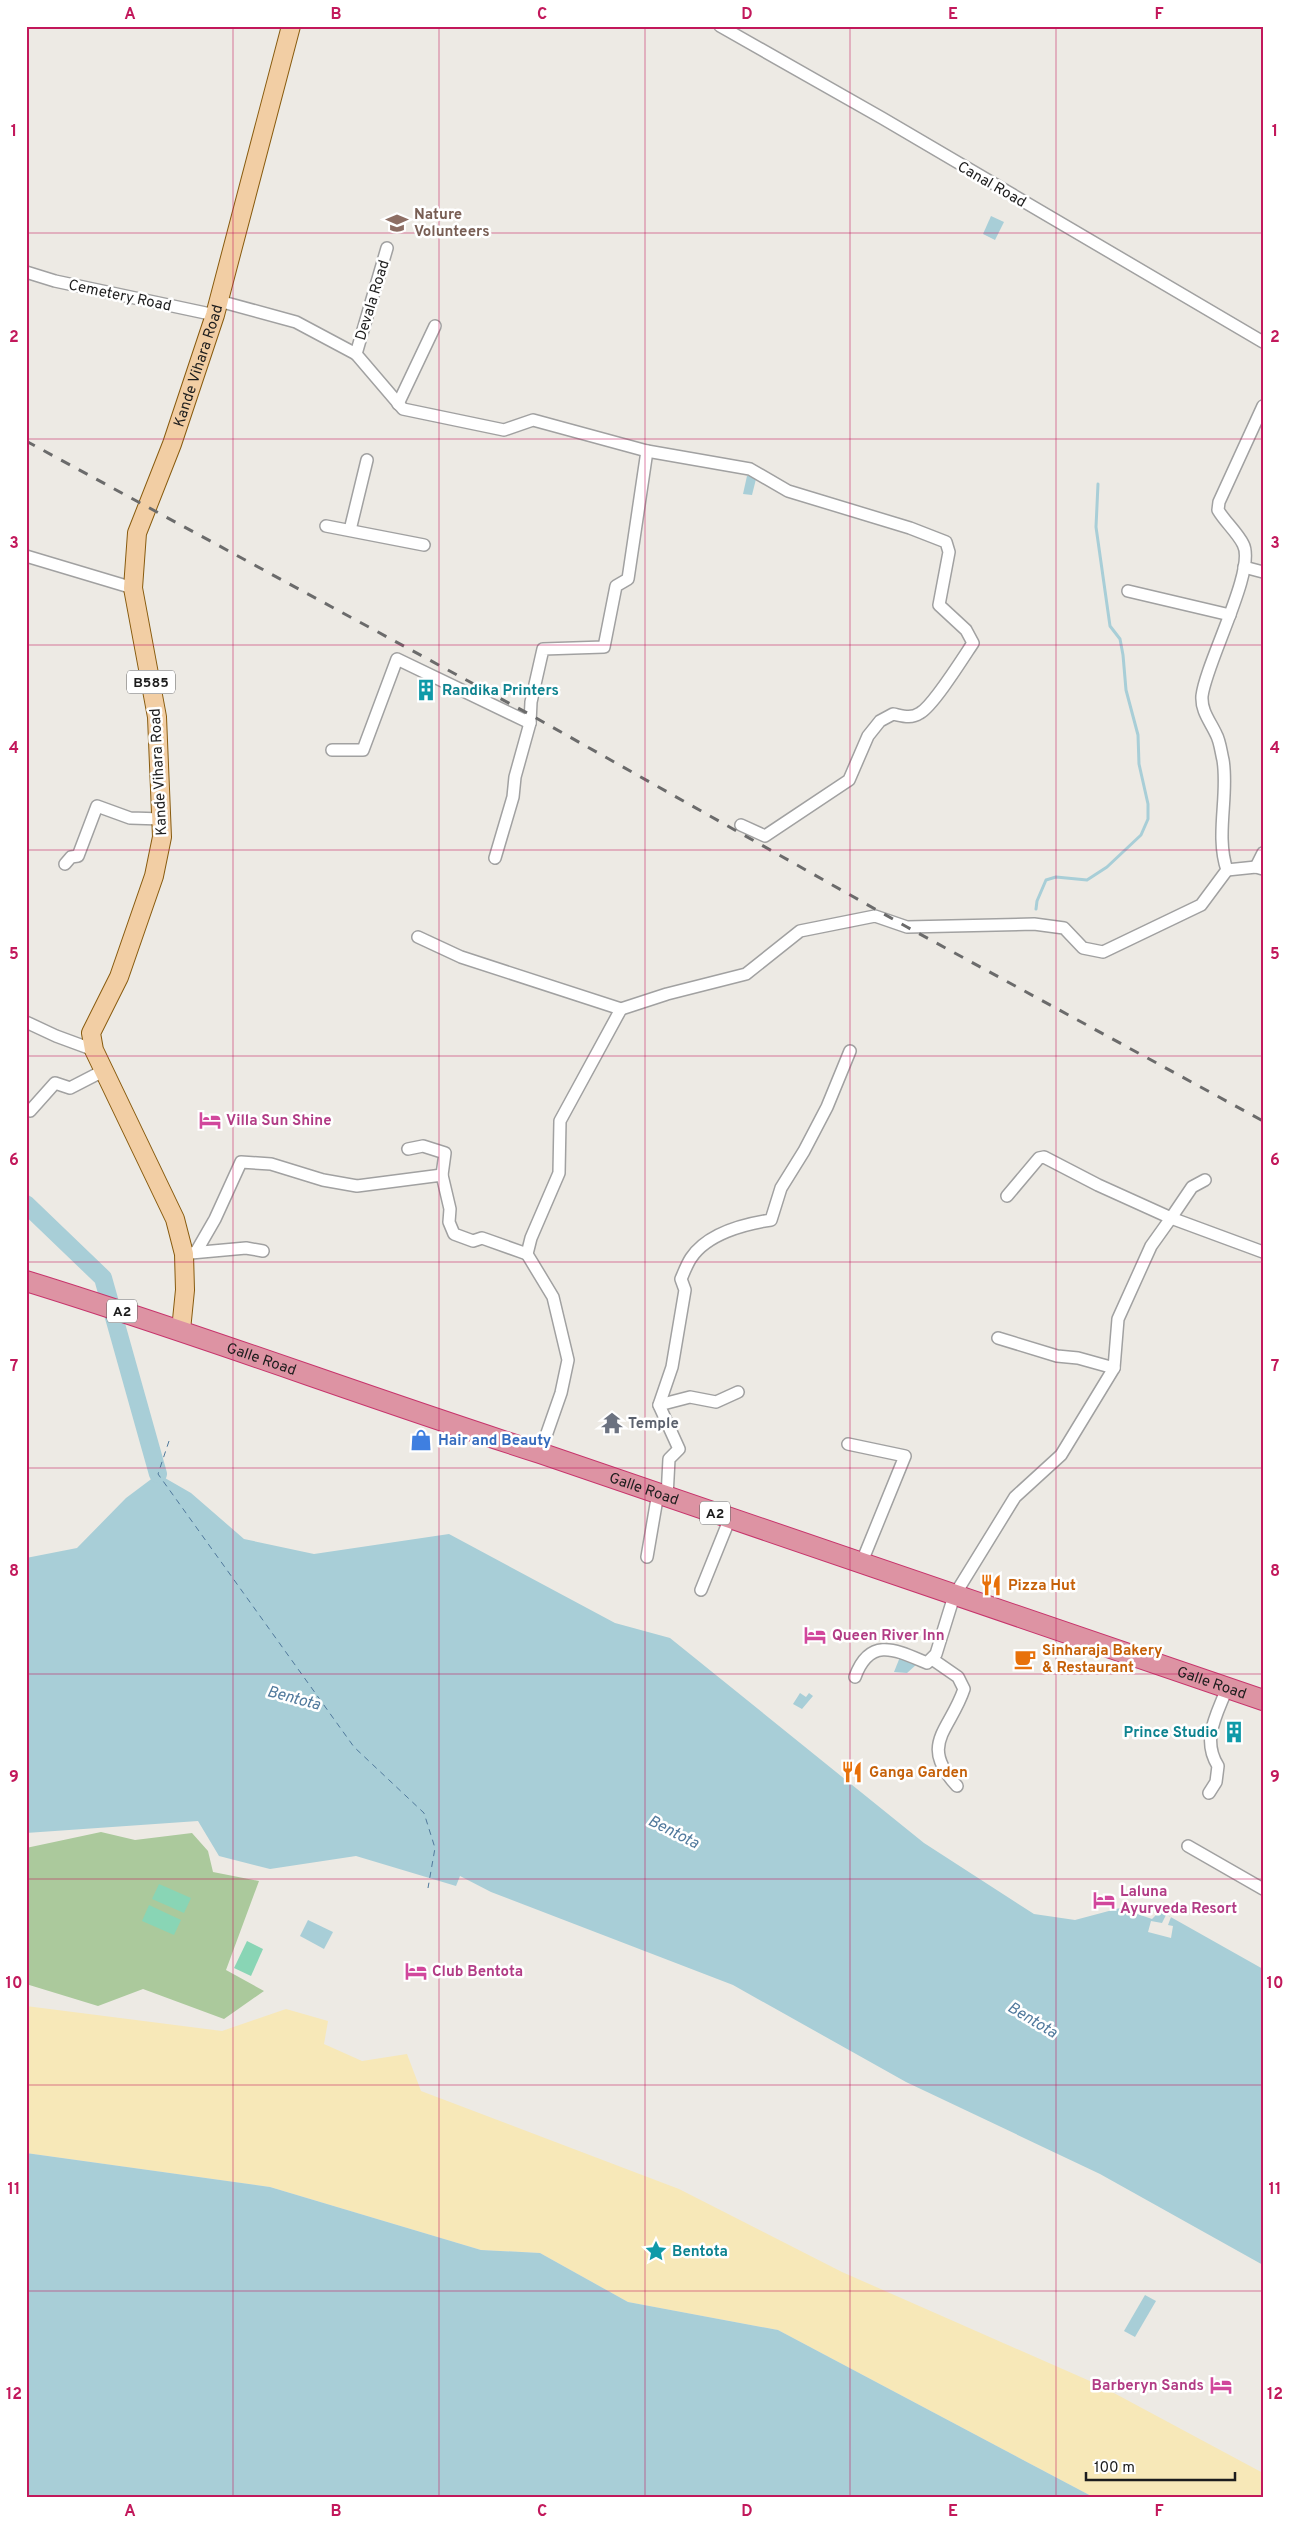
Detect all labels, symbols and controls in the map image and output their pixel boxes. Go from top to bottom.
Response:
text: A [124,5,136,25]
text: B [330,5,342,25]
text: C [537,5,547,25]
text: D [741,5,753,25]
text: E [948,5,958,25]
text: F [1154,5,1164,25]
text: 1 [11,122,17,142]
text: 1 [1272,122,1278,142]
street label: Canal Road [953,158,1029,213]
place label: Nature Volunteers [414,206,490,242]
school or university icon: Nature Volunteers [384,210,410,236]
street label: Devala Road [352,258,395,343]
street label: Cemetery Road [66,276,173,317]
street label: Kande Vihara Road [170,303,228,430]
text: 2 [9,328,19,348]
text: 2 [1270,328,1280,348]
text: 3 [9,534,19,554]
text: 3 [1270,534,1280,554]
road number: B585 [127,670,175,694]
building icon: Randika Printers [413,677,439,703]
place label: Randika Printers [442,682,559,701]
street label: Kande Vihara Road [147,708,172,836]
text: 4 [9,739,19,759]
text: 4 [1270,739,1280,759]
text: 5 [9,945,19,965]
text: 5 [1270,945,1280,965]
hotel icon: Villa Sun Shine [197,1107,223,1133]
place label: Villa Sun Shine [226,1112,332,1131]
text: 6 [9,1151,19,1171]
text: 6 [1270,1151,1280,1171]
road number: A2 [107,1300,137,1322]
street label: Galle Road [224,1339,298,1381]
text: 7 [10,1357,18,1377]
text: 7 [1271,1357,1279,1377]
temple icon: Temple [599,1410,625,1436]
place label: Temple [628,1415,679,1434]
shop icon: Hair and Beauty [408,1427,434,1453]
place label: Hair and Beauty [438,1432,552,1451]
street label: Galle Road [606,1469,681,1511]
road number: A2 [700,1502,730,1525]
text: 8 [9,1562,19,1582]
text: 8 [1270,1562,1280,1582]
restaurant icon: Pizza Hut [978,1572,1004,1598]
place label: Pizza Hut [1008,1577,1076,1596]
hotel icon: Queen River Inn [802,1622,828,1648]
place label: Queen River Inn [832,1627,945,1646]
place label: Sinharaja Bakery & Restaurant [1042,1642,1163,1678]
cafe icon: Sinharaja Bakery & Restaurant [1012,1646,1038,1672]
street label: Galle Road [1174,1663,1249,1705]
water label: Bentota [265,1682,323,1716]
building icon: Prince Studio [1221,1719,1247,1745]
place label: Prince Studio [1124,1724,1218,1743]
restaurant icon: Ganga Garden [839,1759,865,1785]
place label: Ganga Garden [869,1764,968,1783]
text: 9 [9,1768,19,1788]
text: 9 [1270,1768,1280,1788]
water label: Bentota [644,1812,703,1854]
place label: Laluna Ayurveda Resort [1120,1883,1237,1919]
hotel icon: Laluna Ayurveda Resort [1091,1887,1117,1913]
hotel icon: Club Bentota [403,1958,429,1984]
place label: Club Bentota [432,1963,523,1982]
text: 10 [6,1974,22,1994]
text: 10 [1267,1974,1283,1994]
water label: Bentota [1003,1998,1061,2044]
text: 11 [8,2180,20,2200]
text: 11 [1269,2180,1281,2200]
place icon: Bentota [643,2238,669,2264]
place label: Bentota [672,2243,728,2262]
hotel icon: Barberyn Sands [1208,2372,1234,2398]
place label: Barberyn Sands [1092,2377,1204,2396]
text: 12 [6,2385,22,2405]
text: 12 [1267,2385,1283,2405]
scale bar [1086,2449,1235,2481]
text: 100 m [1094,2459,1135,2478]
text: A [124,2502,136,2522]
text: B [330,2502,342,2522]
text: C [537,2502,547,2522]
text: D [741,2502,753,2522]
text: E [948,2502,958,2522]
text: F [1154,2502,1164,2522]

